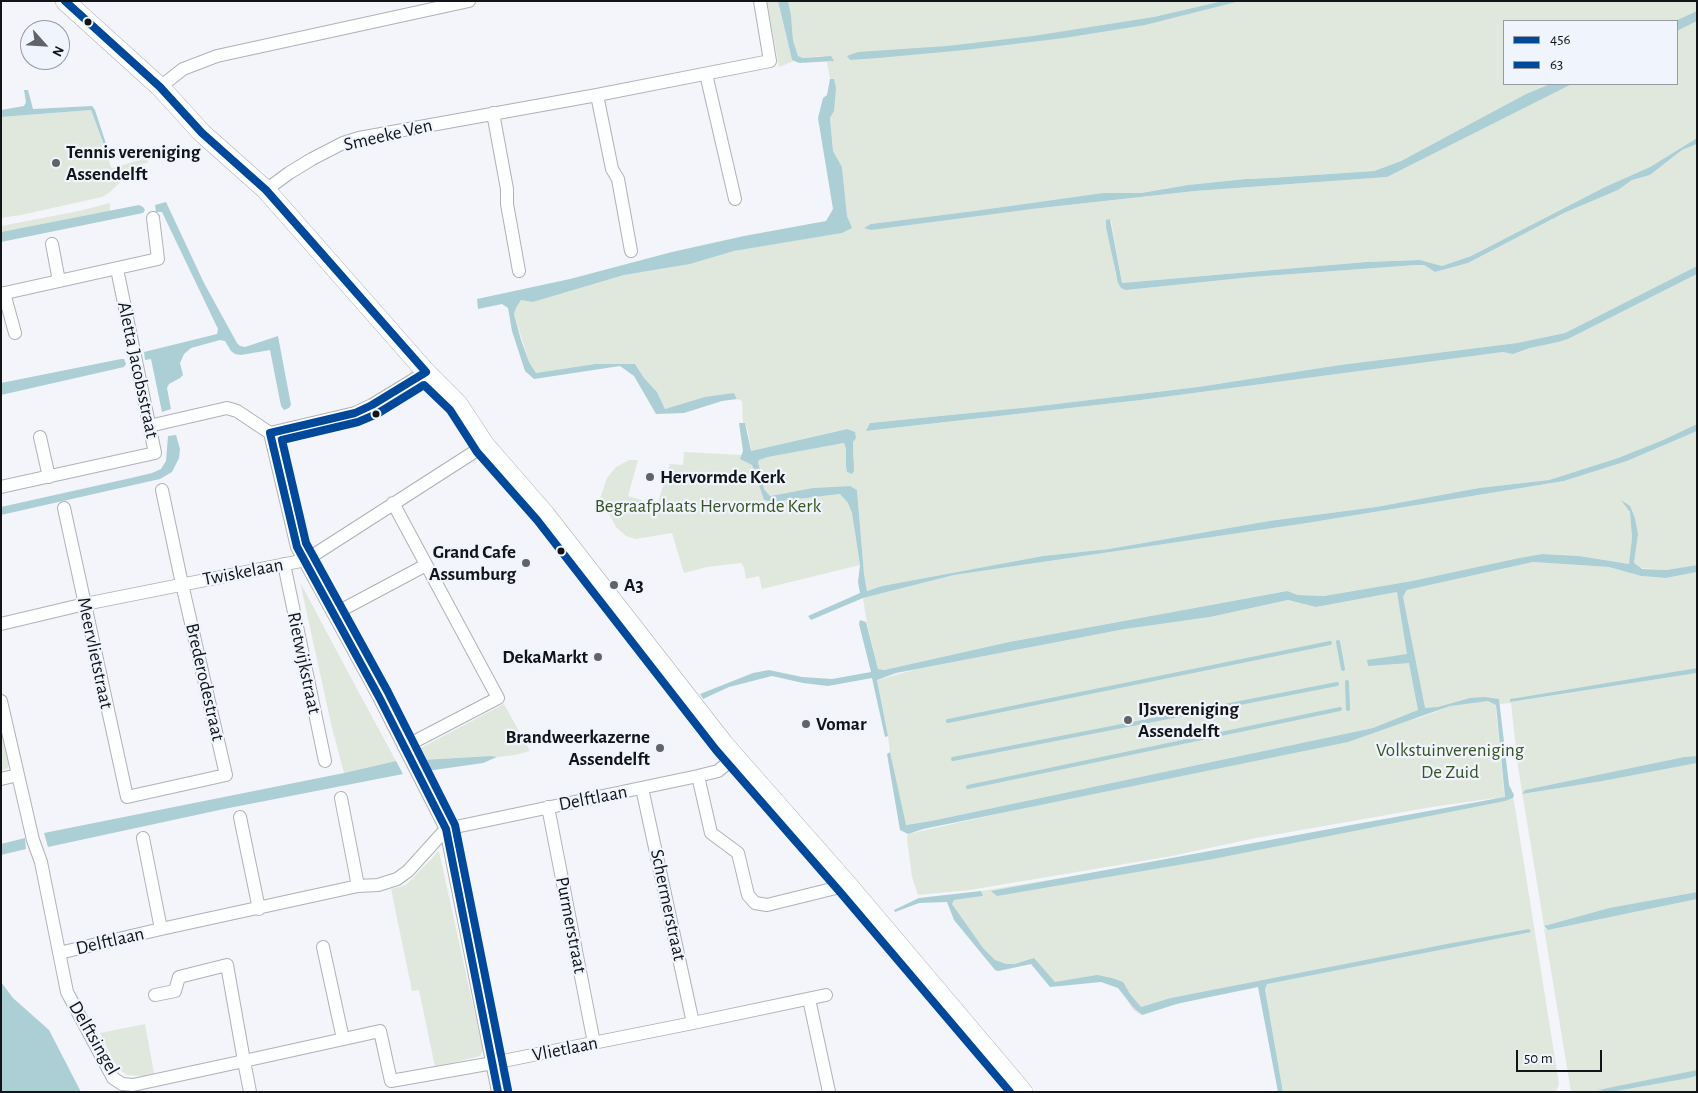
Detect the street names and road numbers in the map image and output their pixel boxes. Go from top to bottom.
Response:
street label: Smeeke Ven [341,114,435,156]
street label: Aletta Jacobsstraat [112,300,164,440]
street label: Twiskelaan [201,553,285,591]
street label: Meervlietstraat [72,595,118,711]
street label: Rietwijkstraat [282,610,326,716]
street label: Brederodestraat [180,621,230,743]
street label: Delftlaan [557,780,629,816]
street label: Schermerstraat [645,847,691,963]
street label: Purmerstraat [550,875,592,975]
street label: Delftlaan [74,922,146,960]
street label: Delftsingel [64,997,124,1079]
street label: Vlietlaan [530,1031,600,1067]

